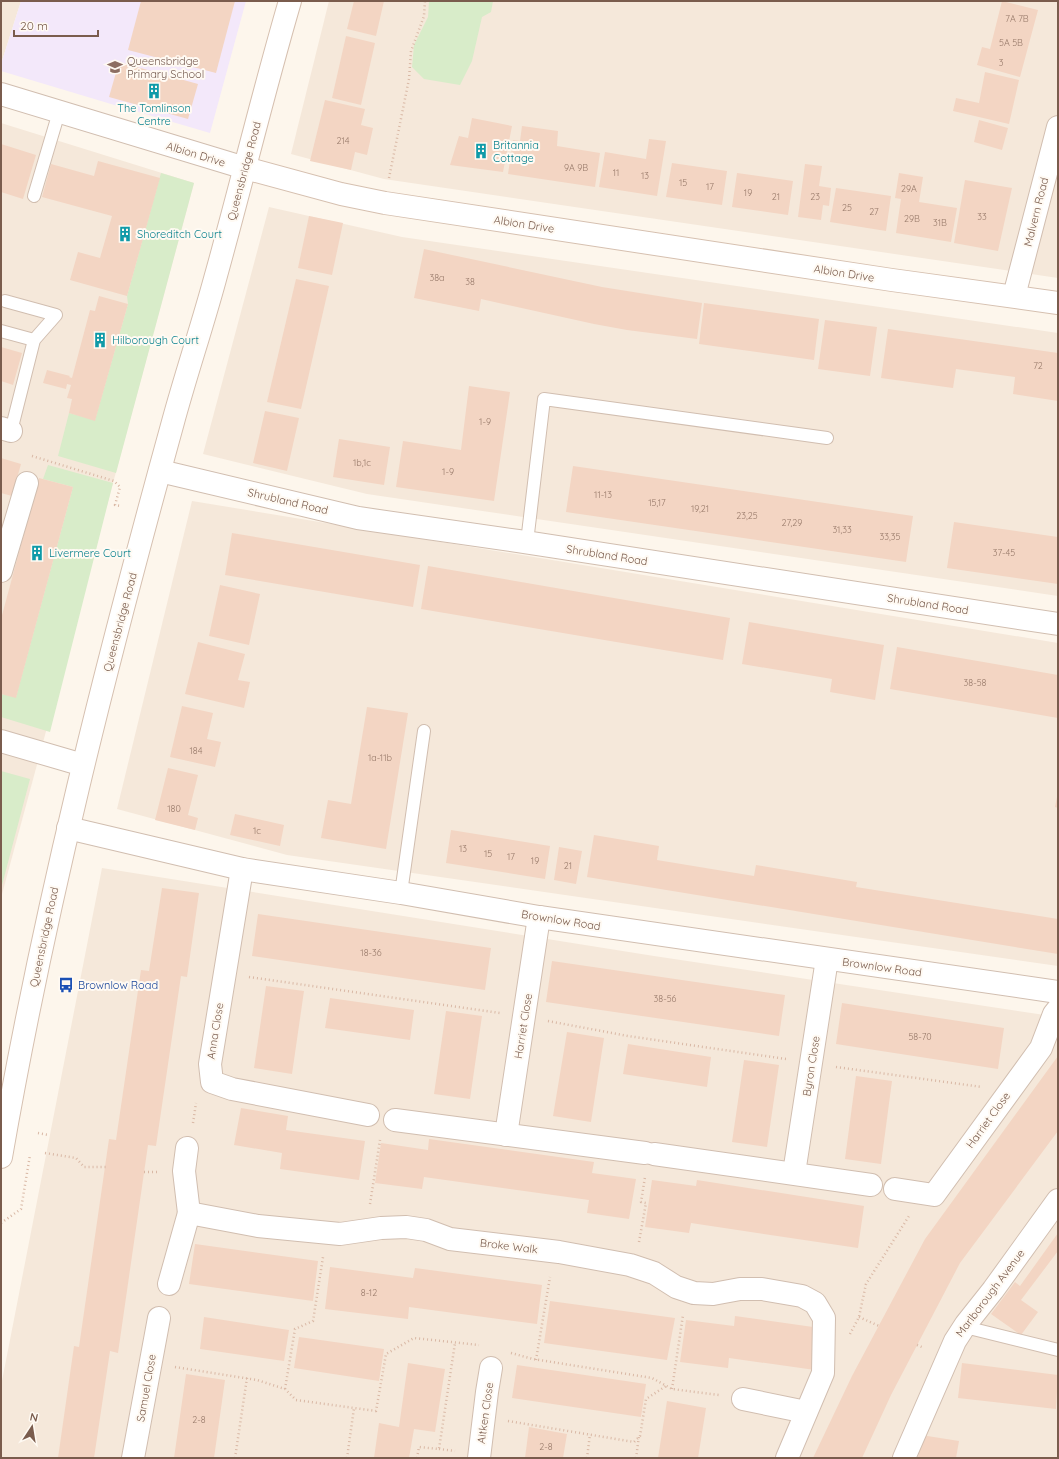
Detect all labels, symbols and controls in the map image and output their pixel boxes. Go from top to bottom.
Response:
scale bar [14,12,98,38]
house number: 7A 7B [1005,13,1029,24]
text: 20 m [20,18,48,33]
house number: 5A 5B [999,37,1023,48]
place label: Queensbridge Primary School [127,54,204,81]
house number: 3 [999,57,1004,68]
school or university icon: Queensbridge Primary School [106,58,124,76]
building icon: The Tomlinson Centre [145,82,163,100]
place label: The Tomlinson Centre [117,101,191,128]
street label: Queensbridge Road [224,120,264,222]
house number: 214 [337,135,350,146]
street label: Albion Drive [165,138,227,170]
place label: Britannia Cottage [493,138,539,165]
building icon: Britannia Cottage [472,142,490,160]
house number: 9A 9B [564,162,588,173]
house number: 11 [613,167,619,178]
house number: 13 [641,170,649,181]
street label: Malvern Road [1021,176,1051,248]
house number: 15 [679,177,687,188]
house number: 17 [706,181,714,192]
house number: 29A [901,183,917,194]
house number: 19 [744,187,752,198]
house number: 21 [772,191,780,202]
house number: 23 [810,191,820,202]
house number: 25 [842,202,852,213]
house number: 27 [869,206,879,217]
house number: 33 [977,211,987,222]
street label: Albion Drive [493,212,555,236]
house number: 29B [904,213,920,224]
house number: 31B [933,217,947,228]
building icon: Shoreditch Court [116,225,134,243]
place label: Shoreditch Court [137,227,222,241]
street label: Albion Drive [813,261,875,285]
house number: 38a [429,272,445,283]
house number: 38 [465,276,475,287]
building icon: Hilborough Court [91,331,109,349]
place label: Hilborough Court [112,333,199,347]
house number: 72 [1033,360,1043,371]
house number: 1-9 [479,416,491,427]
house number: 1b,1c [353,457,371,468]
house number: 1-9 [442,466,454,477]
street label: Shrubland Road [246,485,330,517]
house number: 11-13 [594,489,612,500]
house number: 15,17 [648,497,666,508]
house number: 19,21 [691,503,709,514]
house number: 23,25 [736,510,758,521]
house number: 27,29 [782,517,802,528]
house number: 31,33 [832,524,852,535]
house number: 33,35 [880,531,900,542]
street label: Shrubland Road [565,542,649,568]
building icon: Livermere Court [28,544,46,562]
place label: Livermere Court [49,546,131,560]
house number: 37-45 [993,547,1015,558]
street label: Queensbridge Road [100,571,140,673]
street label: Shrubland Road [886,591,970,617]
house number: 38-58 [964,677,987,688]
house number: 184 [190,745,203,756]
house number: 1a-11b [368,752,393,763]
house number: 180 [167,803,181,814]
house number: 1c [253,825,261,836]
house number: 13 [459,843,467,854]
house number: 15 [484,848,492,859]
house number: 17 [507,851,515,862]
house number: 19 [531,855,539,866]
house number: 21 [564,860,572,871]
street label: Queensbridge Road [27,886,61,988]
street label: Brownlow Road [520,907,602,933]
house number: 18-36 [360,947,382,958]
street label: Brownlow Road [841,954,923,980]
bus stop icon: Brownlow Road [57,976,75,994]
place label: Brownlow Road [78,978,158,992]
street label: Harriet Close [511,992,535,1060]
house number: 38-56 [654,993,677,1004]
street label: Anna Close [204,1002,226,1060]
house number: 58-70 [908,1031,932,1042]
street label: Byron Close [799,1035,823,1097]
street label: Harriet Close [963,1089,1013,1151]
street label: Broke Walk [479,1236,539,1257]
street label: Marlborough Avenue [952,1246,1028,1340]
house number: 8-12 [361,1287,377,1298]
street label: Samuel Close [133,1353,159,1423]
street label: Aitken Close [474,1381,496,1445]
north arrow [12,1407,52,1447]
text: N [29,1410,39,1425]
house number: 2-8 [192,1414,206,1425]
house number: 2-8 [539,1441,553,1452]

